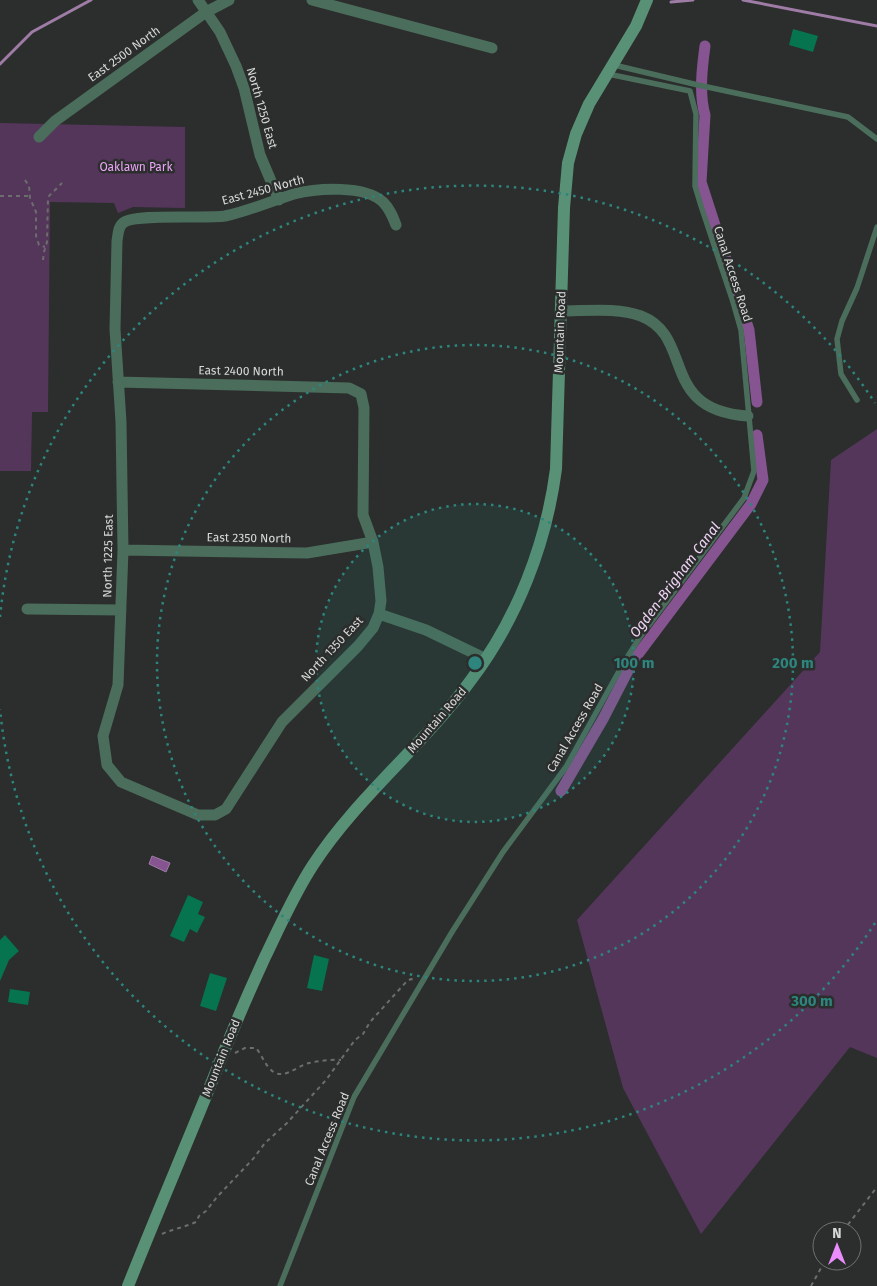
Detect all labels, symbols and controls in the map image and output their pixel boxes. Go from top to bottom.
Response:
street label: East 2500 North [85,23,163,85]
street label: North 1250 East [244,66,280,151]
park label: Oaklawn Park [99,160,173,174]
street label: East 2450 North [220,172,306,208]
street label: Canal Access Road [711,224,755,324]
street label: Mountain Road [552,291,568,373]
street label: East 2400 North [198,363,284,379]
street label: North 1225 East [100,514,116,598]
water label: Ogden-Brigham Canal [626,519,724,641]
street label: East 2350 North [207,530,291,546]
street label: North 1350 East [298,613,366,685]
centre of rings [466,654,484,672]
text: 100 m [614,654,654,672]
text: 200 m [772,654,814,672]
street label: Canal Access Road [544,681,606,775]
street label: Mountain Road [405,684,469,756]
text: 300 m [790,992,833,1010]
street label: Mountain Road [199,1017,243,1099]
street label: Canal Access Road [302,1090,352,1188]
north arrow [812,1221,862,1271]
text: N [832,1225,842,1242]

